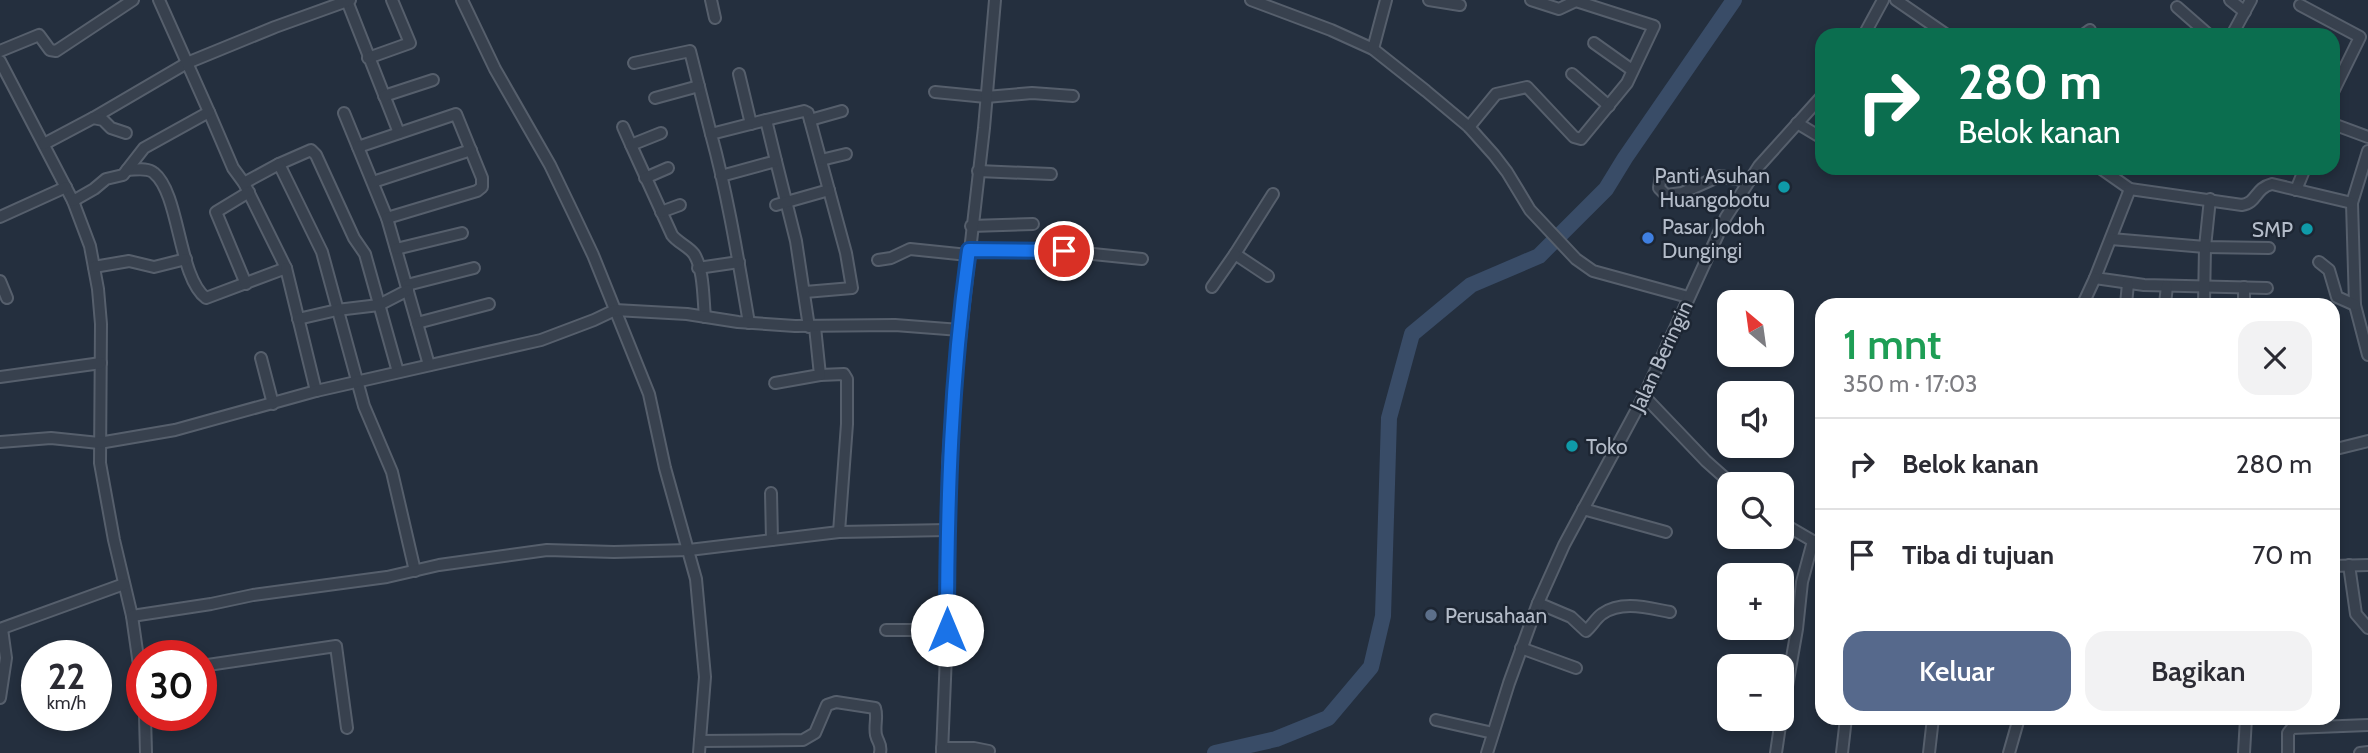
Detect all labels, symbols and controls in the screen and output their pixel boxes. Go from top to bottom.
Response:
text: 280 m [1958,52,2102,111]
icon: right [1843,56,1934,147]
text: Belok kanan [1958,112,2121,151]
place label: Panti Asuhan Huangobotu [1655,163,1770,212]
marker: Panti Asuhan Huangobotu [1776,179,1792,195]
place label: Pasar Jodoh Dungingi [1662,214,1765,263]
place label: SMP [2252,217,2293,242]
pin [1034,221,1094,281]
marker: SMP [2299,221,2315,237]
marker: Pasar Jodoh Dungingi [1640,230,1656,246]
icon: arrive [1045,232,1083,270]
north arrow [1717,290,1794,368]
map controls [1717,290,1794,731]
street label: Jalan Beringin [1624,296,1698,417]
text: 1 mnt [1843,318,1941,370]
button: close [2238,321,2312,395]
text: 350 m · 17:03 [1843,370,1977,398]
button: sound [1717,381,1794,458]
place label: Toko [1586,434,1628,459]
marker: Toko [1564,438,1580,454]
icon: right [1843,445,1881,483]
text: Belok kanan [1902,448,2039,480]
text: 280 m [2236,448,2312,480]
button: search [1717,472,1794,549]
icon: arrive [1843,536,1881,574]
text: Tiba di tujuan [1902,539,2054,571]
text: 70 m [2252,539,2312,571]
button: + [1717,563,1794,640]
position arrow [910,593,984,667]
place label: Perusahaan [1445,603,1547,628]
marker: Perusahaan [1423,607,1439,623]
button: Keluar [1843,631,2071,711]
button: Bagikan [2085,631,2312,711]
speed limit sign: 30 [126,640,217,731]
button: − [1717,654,1794,731]
text: 22 [48,655,85,698]
text: km/h [47,692,86,714]

